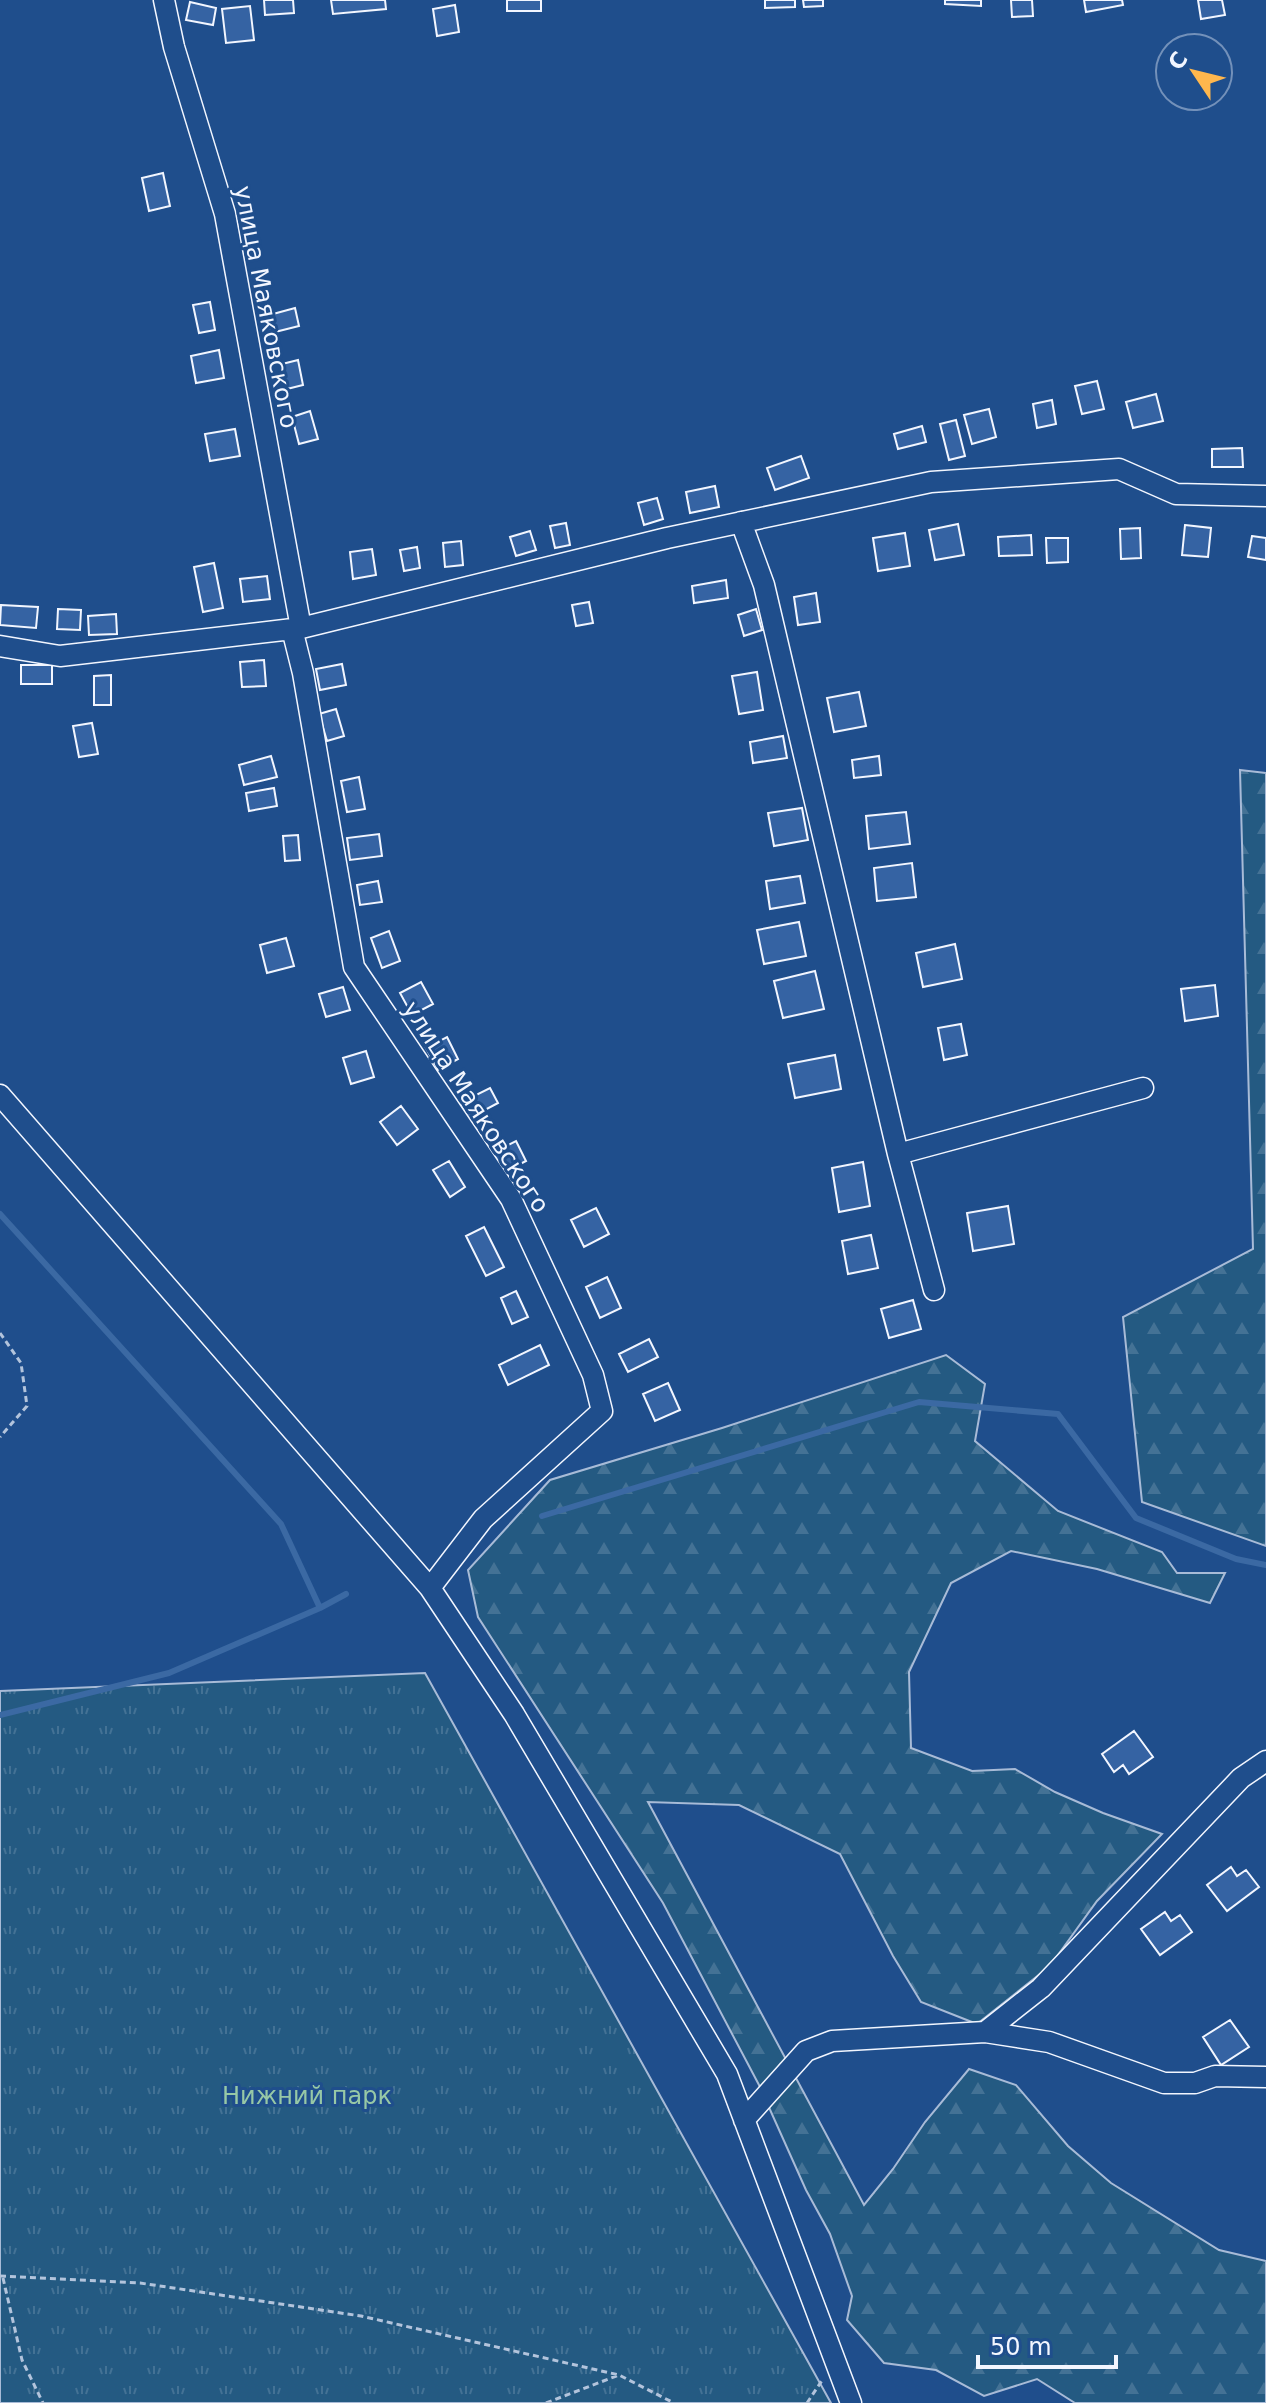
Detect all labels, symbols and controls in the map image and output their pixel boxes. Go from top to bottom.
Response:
north arrow [1154,32,1234,112]
text: С [1163,47,1193,75]
street label: улица Маяковского [229,183,303,431]
street label: улица Маяковского [397,996,555,1218]
park label: Нижний парк [222,2082,392,2110]
scale bar [978,2319,1116,2369]
text: 50 m [990,2333,1052,2361]

